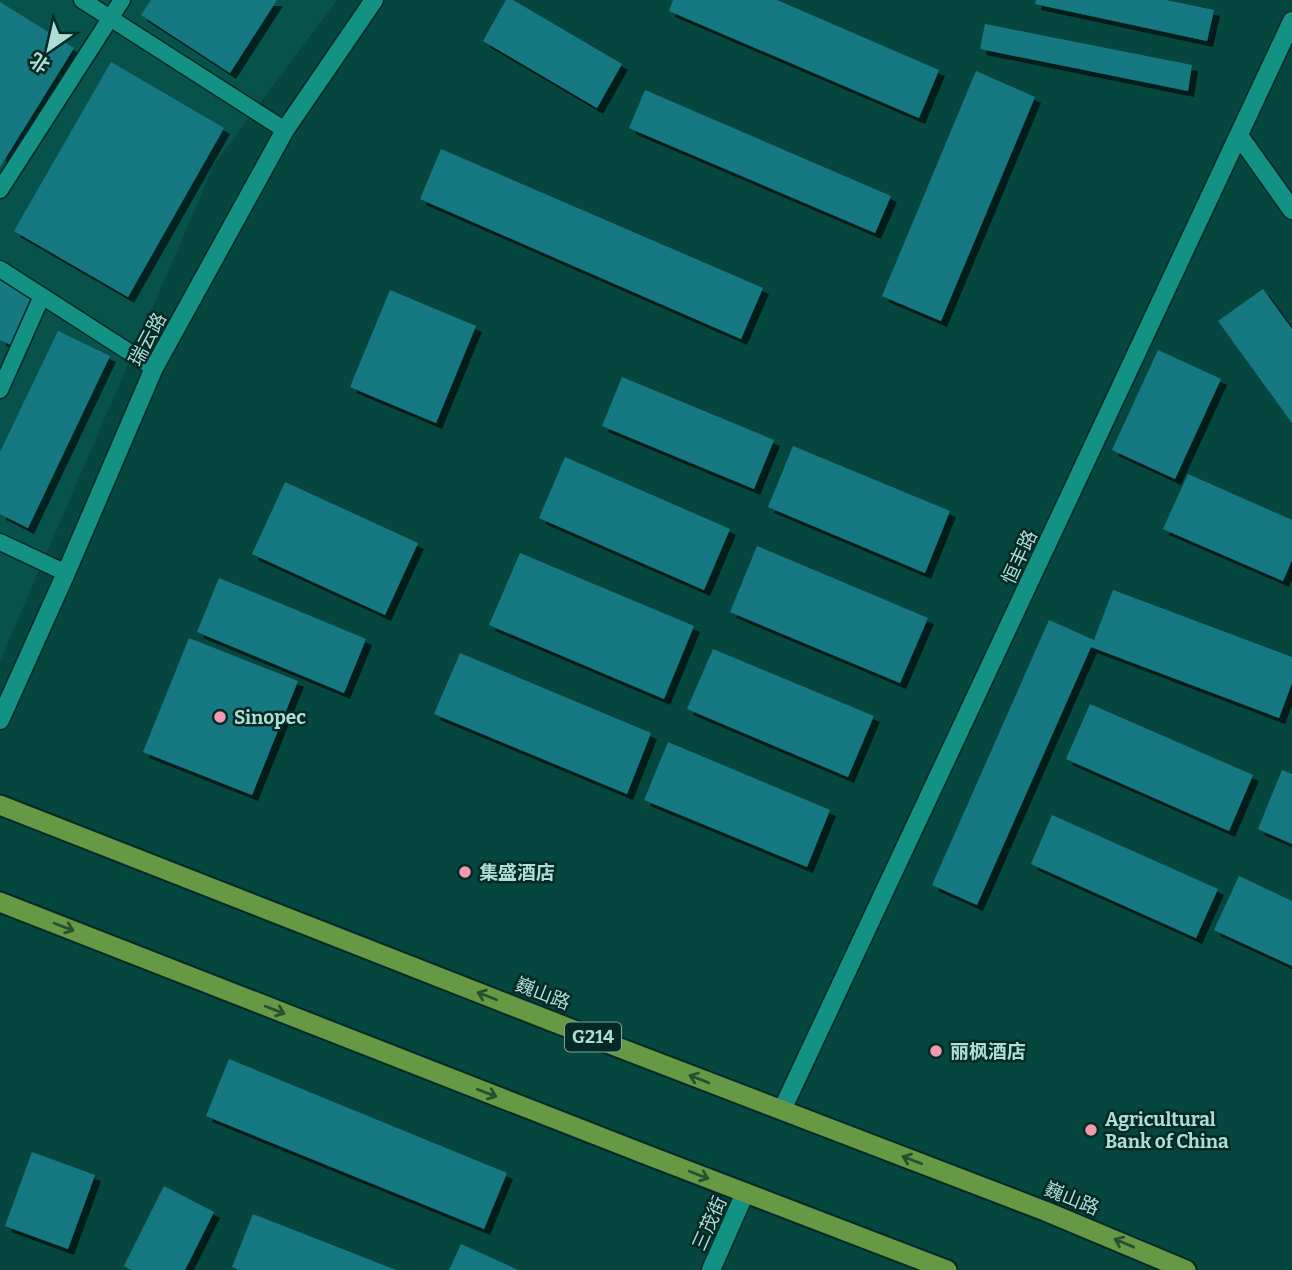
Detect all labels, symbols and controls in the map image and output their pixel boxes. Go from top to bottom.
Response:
north arrow [14,14,84,84]
text: 北 [25,48,54,78]
street label: 瑞云路 [124,309,171,370]
street label: 恒丰路 [997,527,1042,588]
place label: Sinopec [234,706,306,729]
marker: Sinopec [212,709,228,725]
place label: 集盛酒店 [479,861,555,884]
marker: 集盛酒店 [457,864,473,880]
one-way arrow [52,921,74,934]
street label: 巍山路 [512,973,574,1014]
one-way arrow [477,988,499,1001]
one-way arrow [264,1004,286,1017]
road number: G214 [565,1022,621,1052]
place label: 丽枫酒店 [950,1040,1026,1063]
marker: 丽枫酒店 [928,1043,944,1059]
one-way arrow [689,1071,711,1084]
one-way arrow [476,1087,498,1100]
place label: Agricultural Bank of China [1105,1108,1229,1153]
marker: Agricultural Bank of China [1083,1122,1099,1138]
one-way arrow [901,1152,923,1165]
one-way arrow [688,1170,710,1183]
street label: 巍山路 [1041,1177,1103,1220]
street label: 三茂街 [687,1192,732,1254]
one-way arrow [1113,1236,1135,1249]

